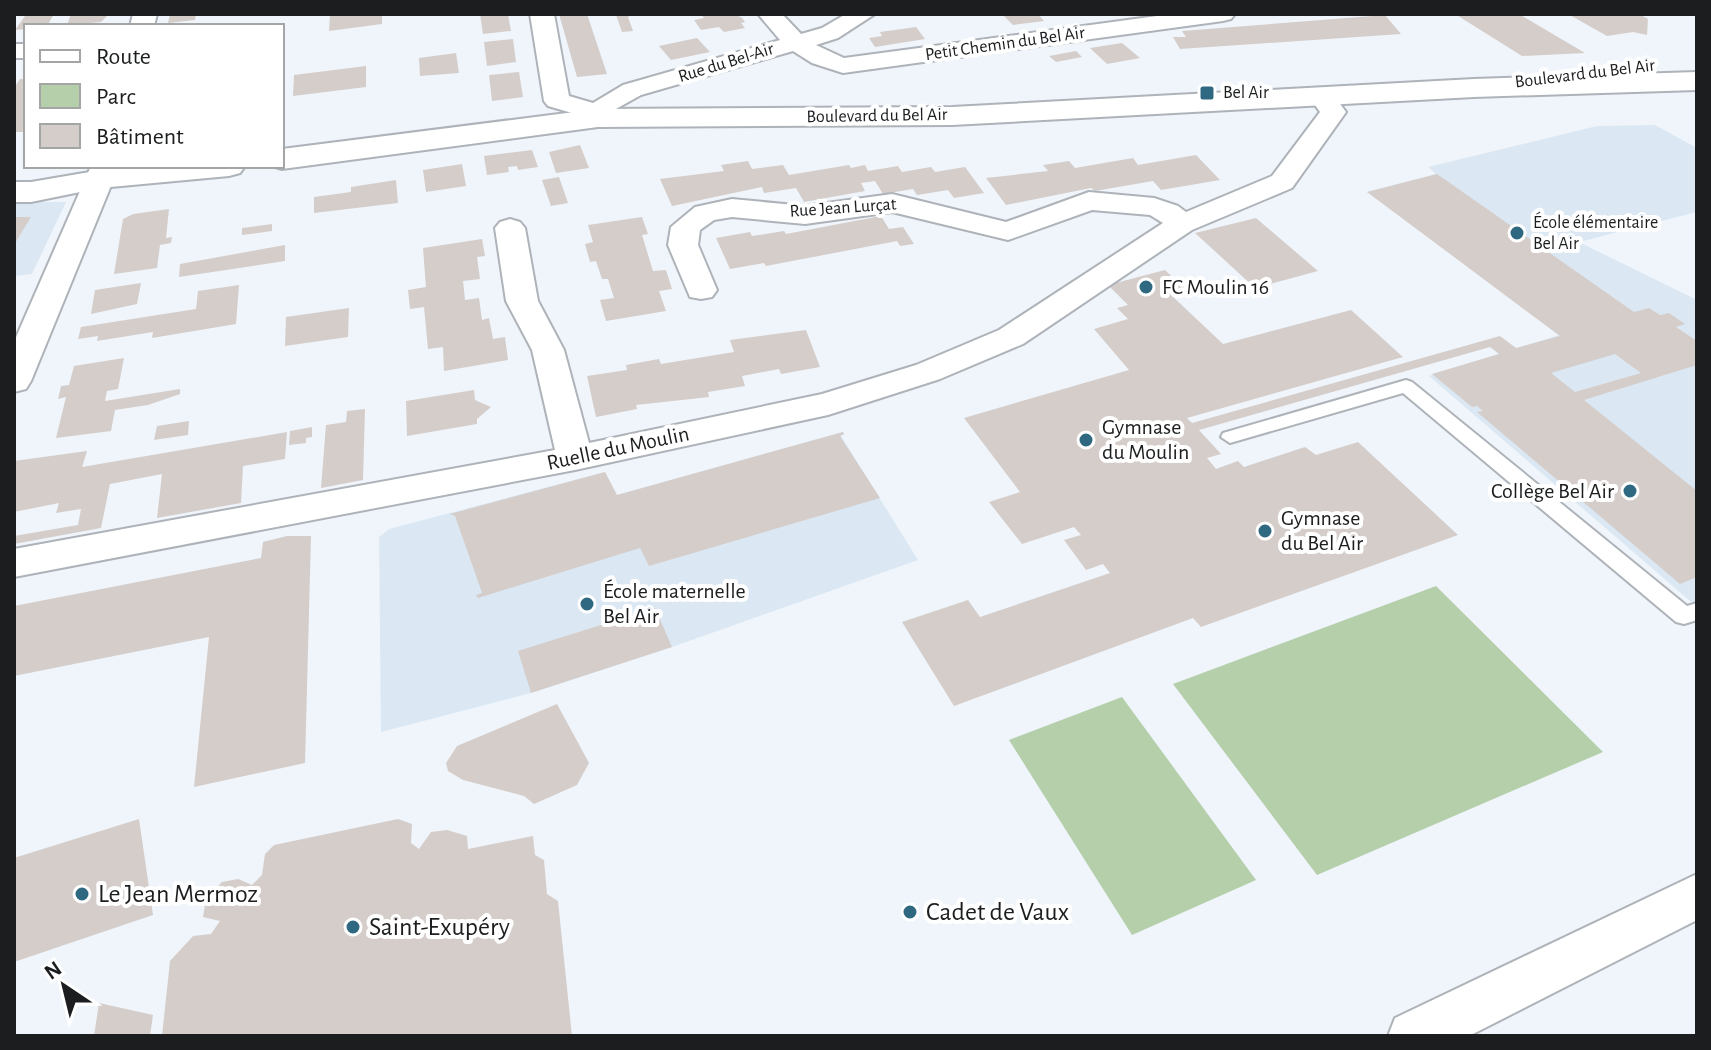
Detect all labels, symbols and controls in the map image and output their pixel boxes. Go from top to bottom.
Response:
legend [24,24,284,168]
street label: Petit Chemin du Bel Air [924,24,1086,64]
street label: Rue du Bel-Air [676,40,776,86]
text: Route [96,45,151,69]
street label: Boulevard du Bel Air [1514,56,1656,92]
marker: Bel Air [1198,84,1216,102]
place label: Bel Air [1223,84,1269,102]
text: Parc [96,85,136,109]
street label: Boulevard du Bel Air [806,106,948,126]
text: Bâtiment [96,125,184,149]
street label: Rue Jean Lurçat [789,195,897,221]
place label: École élémentaire Bel Air [1533,211,1658,253]
marker: École élémentaire Bel Air [1508,224,1526,242]
place label: FC Moulin 16 [1162,276,1269,298]
marker: FC Moulin 16 [1137,278,1155,296]
place label: Gymnase du Moulin [1102,416,1189,463]
street label: Ruelle du Moulin [545,422,691,474]
marker: Gymnase du Moulin [1077,431,1095,449]
place label: Collège Bel Air [1491,480,1614,502]
marker: Collège Bel Air [1621,482,1639,500]
place label: Gymnase du Bel Air [1281,507,1363,554]
marker: Gymnase du Bel Air [1256,522,1274,540]
place label: École maternelle Bel Air [603,579,746,627]
marker: École maternelle Bel Air [578,595,596,613]
place label: Le Jean Mermoz [98,881,258,907]
marker: Le Jean Mermoz [73,885,91,903]
place label: Cadet de Vaux [926,899,1069,925]
marker: Cadet de Vaux [901,903,919,921]
place label: Saint-Exupéry [369,914,510,940]
marker: Saint-Exupéry [344,918,362,936]
north arrow [24,946,104,1026]
text: N [41,957,66,984]

